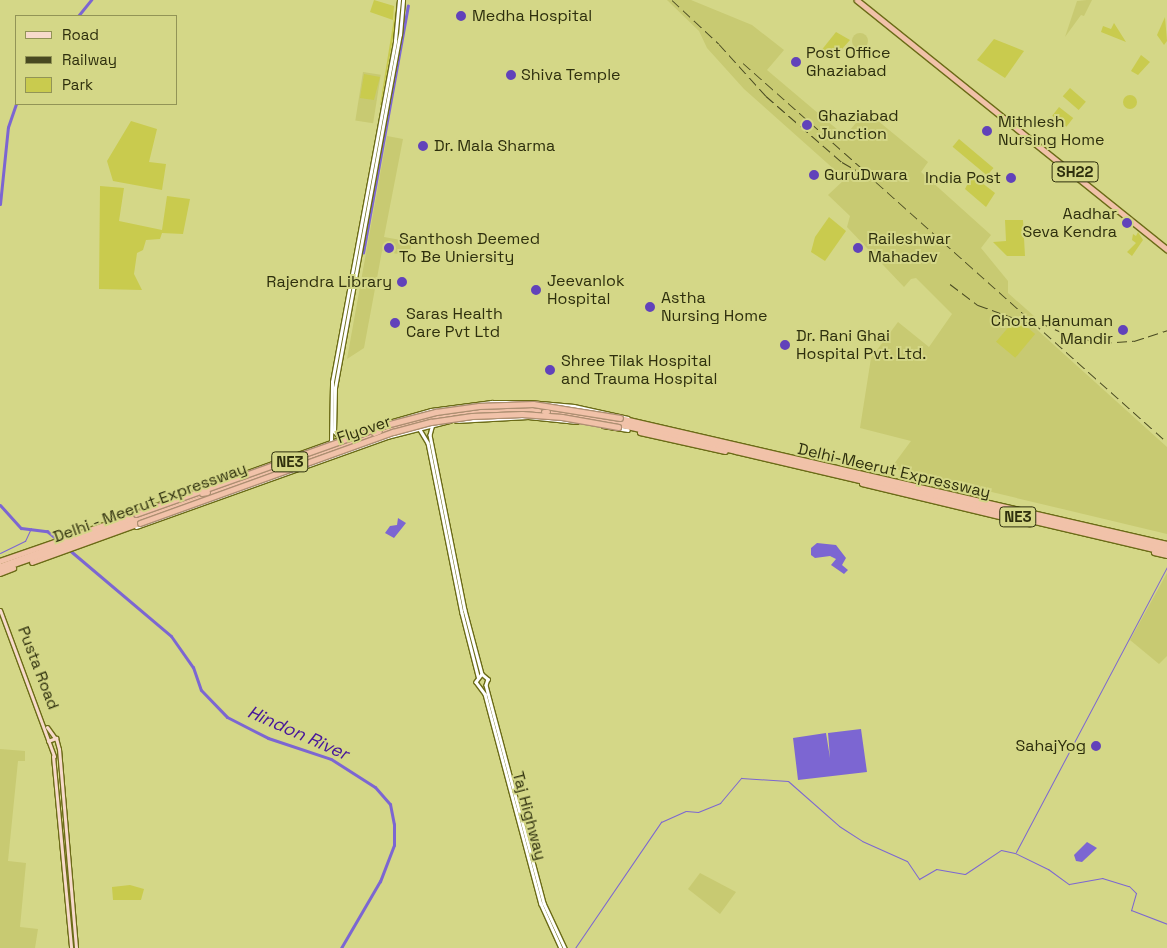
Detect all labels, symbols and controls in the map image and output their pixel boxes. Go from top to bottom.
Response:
place label: Medha Hospital [472,6,592,26]
marker: Medha Hospital [454,9,468,23]
legend [15,15,178,105]
text: Road [62,25,99,44]
place label: Post Office Ghaziabad [806,43,890,81]
text: Railway [62,50,117,69]
marker: Post Office Ghaziabad [790,56,802,68]
place label: Shiva Temple [521,65,621,85]
marker: Shiva Temple [505,69,517,81]
text: Park [62,75,93,94]
place label: Ghaziabad Junction [818,106,899,144]
place label: Mithlesh Nursing Home [998,112,1104,150]
marker: Ghaziabad Junction [800,118,814,132]
marker: Mithlesh Nursing Home [980,124,994,138]
place label: Dr. Mala Sharma [434,136,556,156]
marker: Dr. Mala Sharma [416,139,430,153]
road number: SH22 [1051,160,1099,184]
place label: GuruDwara [824,165,908,185]
place label: India Post [925,168,1001,188]
marker: GuruDwara [808,169,820,181]
marker: India Post [1005,172,1017,184]
place label: Aadhar Seva Kendra [1022,204,1117,242]
marker: Aadhar Seva Kendra [1121,217,1133,229]
place label: Santhosh Deemed To Be Uniersity [399,229,540,267]
place label: Raileshwar Mahadev [868,229,951,267]
marker: Santhosh Deemed To Be Uniersity [383,242,395,254]
marker: Raileshwar Mahadev [852,242,864,254]
place label: Jeevanlok Hospital [547,271,624,309]
place label: Rajendra Library [266,272,392,292]
marker: Rajendra Library [396,276,408,288]
marker: Jeevanlok Hospital [529,283,543,297]
place label: Astha Nursing Home [661,288,767,326]
marker: Astha Nursing Home [643,300,657,314]
place label: Saras Health Care Pvt Ltd [406,304,503,342]
place label: Chota Hanuman Mandir [991,311,1113,349]
marker: Saras Health Care Pvt Ltd [388,316,402,330]
marker: Chota Hanuman Mandir [1117,324,1129,336]
place label: Dr. Rani Ghai Hospital Pvt. Ltd. [796,326,927,364]
marker: Dr. Rani Ghai Hospital Pvt. Ltd. [778,338,792,352]
place label: Shree Tilak Hospital and Trauma Hospital [561,351,718,389]
marker: Shree Tilak Hospital and Trauma Hospital [543,363,557,377]
street label: Flyover [335,412,393,448]
street label: Delhi-Meerut Expressway [796,439,992,503]
road number: NE3 [271,450,309,474]
street label: Delhi - Meerut Expressway [50,459,250,547]
road number: NE3 [999,504,1037,530]
street label: Pusta Road [13,624,63,712]
water label: Hindon River [244,701,352,765]
place label: SahajYog [1015,736,1086,756]
marker: SahajYog [1090,740,1102,752]
street label: Taj Highway [508,769,550,863]

